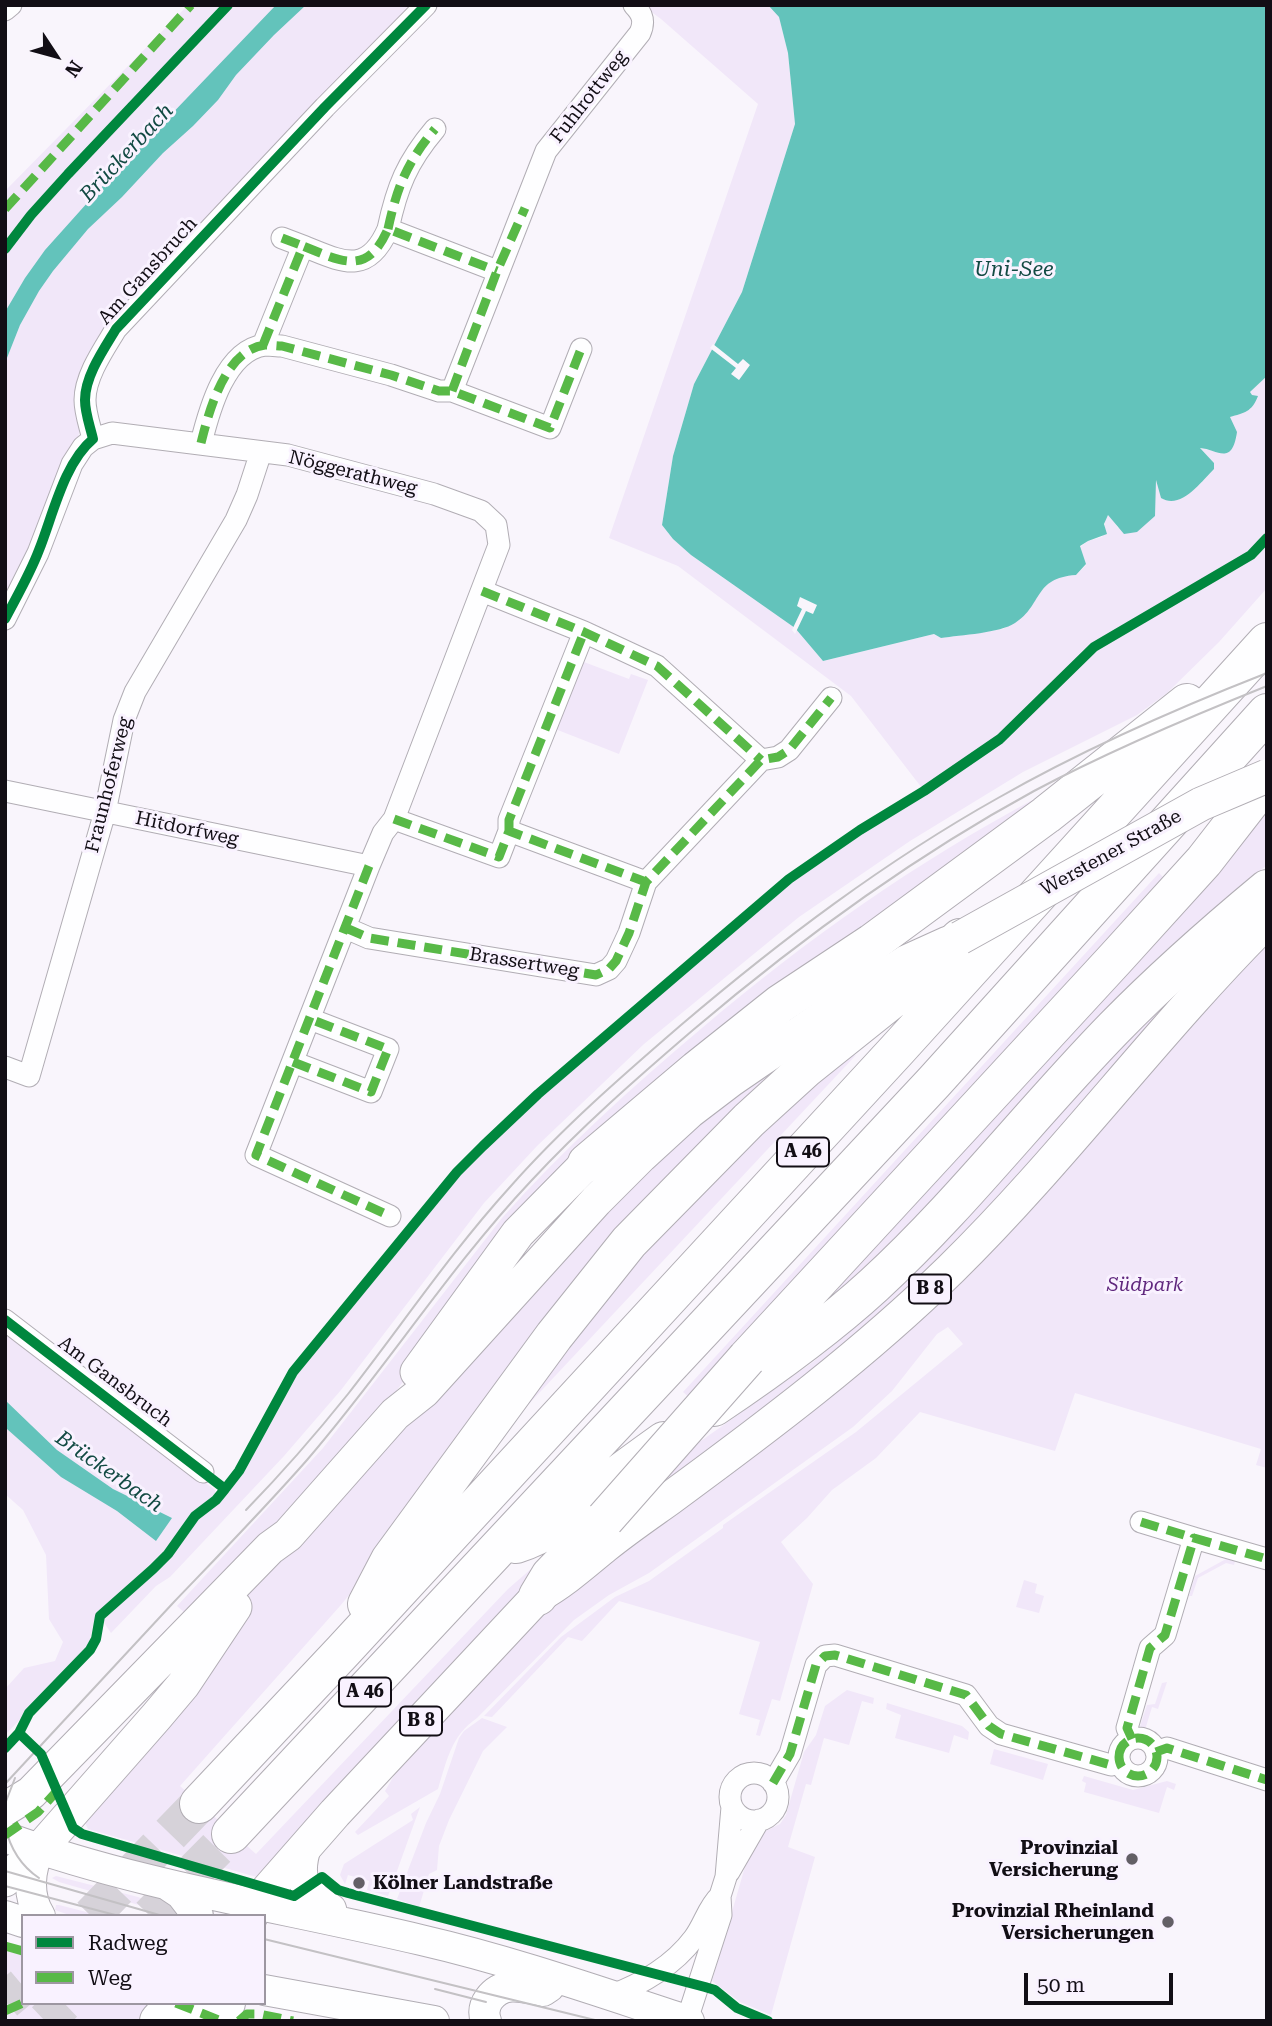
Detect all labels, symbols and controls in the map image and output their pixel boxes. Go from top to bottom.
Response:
north arrow [21,21,91,91]
street label: Fuhlrottweg [546,46,632,148]
text: N [60,56,87,81]
water label: Brückerbach [75,99,179,207]
street label: Am Gansbruch [94,213,202,329]
water label: Uni-See [974,257,1054,283]
street label: Nöggerathweg [286,446,420,500]
street label: Fraunhoferweg [81,715,137,855]
street label: Werstener Straße [1037,805,1185,901]
street label: Hitdorfweg [133,807,241,851]
street label: Brassertweg [468,943,580,983]
road number: A 46 [777,1138,829,1167]
road number: B 8 [909,1274,951,1304]
park label: Südpark [1107,1274,1183,1296]
street label: Am Gansbruch [53,1332,177,1432]
water label: Brückerbach [51,1426,167,1518]
road number: A 46 [339,1678,391,1707]
road number: B 8 [400,1706,442,1736]
place label: Provinzial Versicherung [989,1837,1118,1881]
marker: Provinzial Versicherung [1124,1851,1140,1867]
place label: Kölner Landstraße [373,1872,553,1894]
marker: Kölner Landstraße [351,1875,367,1891]
place label: Provinzial Rheinland Versicherungen [952,1900,1154,1944]
legend [21,1914,266,2005]
marker: Provinzial Rheinland Versicherungen [1160,1914,1176,1930]
text: Radweg [88,1931,167,1955]
scale bar [1027,1960,1176,2004]
text: Weg [88,1966,132,1990]
text: 50 m [1037,1973,1085,1997]

